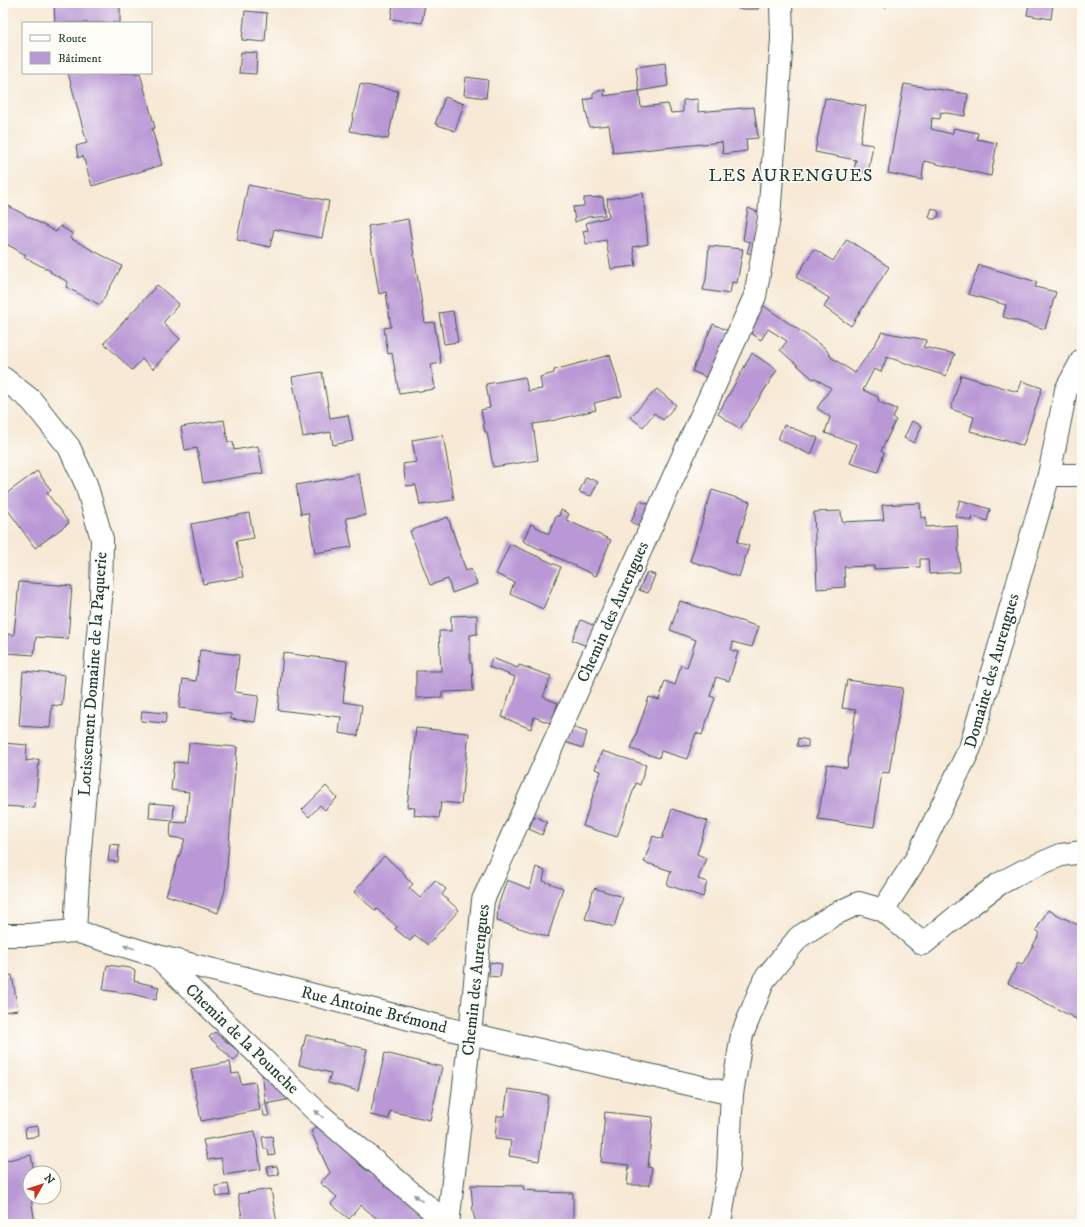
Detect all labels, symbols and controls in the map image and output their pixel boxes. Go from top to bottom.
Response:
legend [22,22,152,74]
text: Route [58,31,86,46]
text: Bâtiment [58,51,102,66]
district label: LES AURENGUES [708,165,874,187]
street label: Chemin des Aurengues [572,538,654,686]
street label: Lotissement Domaine de la Paquerie [73,551,113,797]
street label: Domaine des Aurengues [959,591,1025,751]
street label: Chemin des Aurengues [457,903,495,1057]
one-way arrow [123,944,135,950]
street label: Chemin de la Pounche [180,979,304,1099]
street label: Rue Antoine Brémond [299,981,450,1039]
one-way arrow [315,1110,324,1119]
north arrow [22,1165,62,1205]
text: N [41,1171,57,1187]
one-way arrow [413,1194,423,1203]

